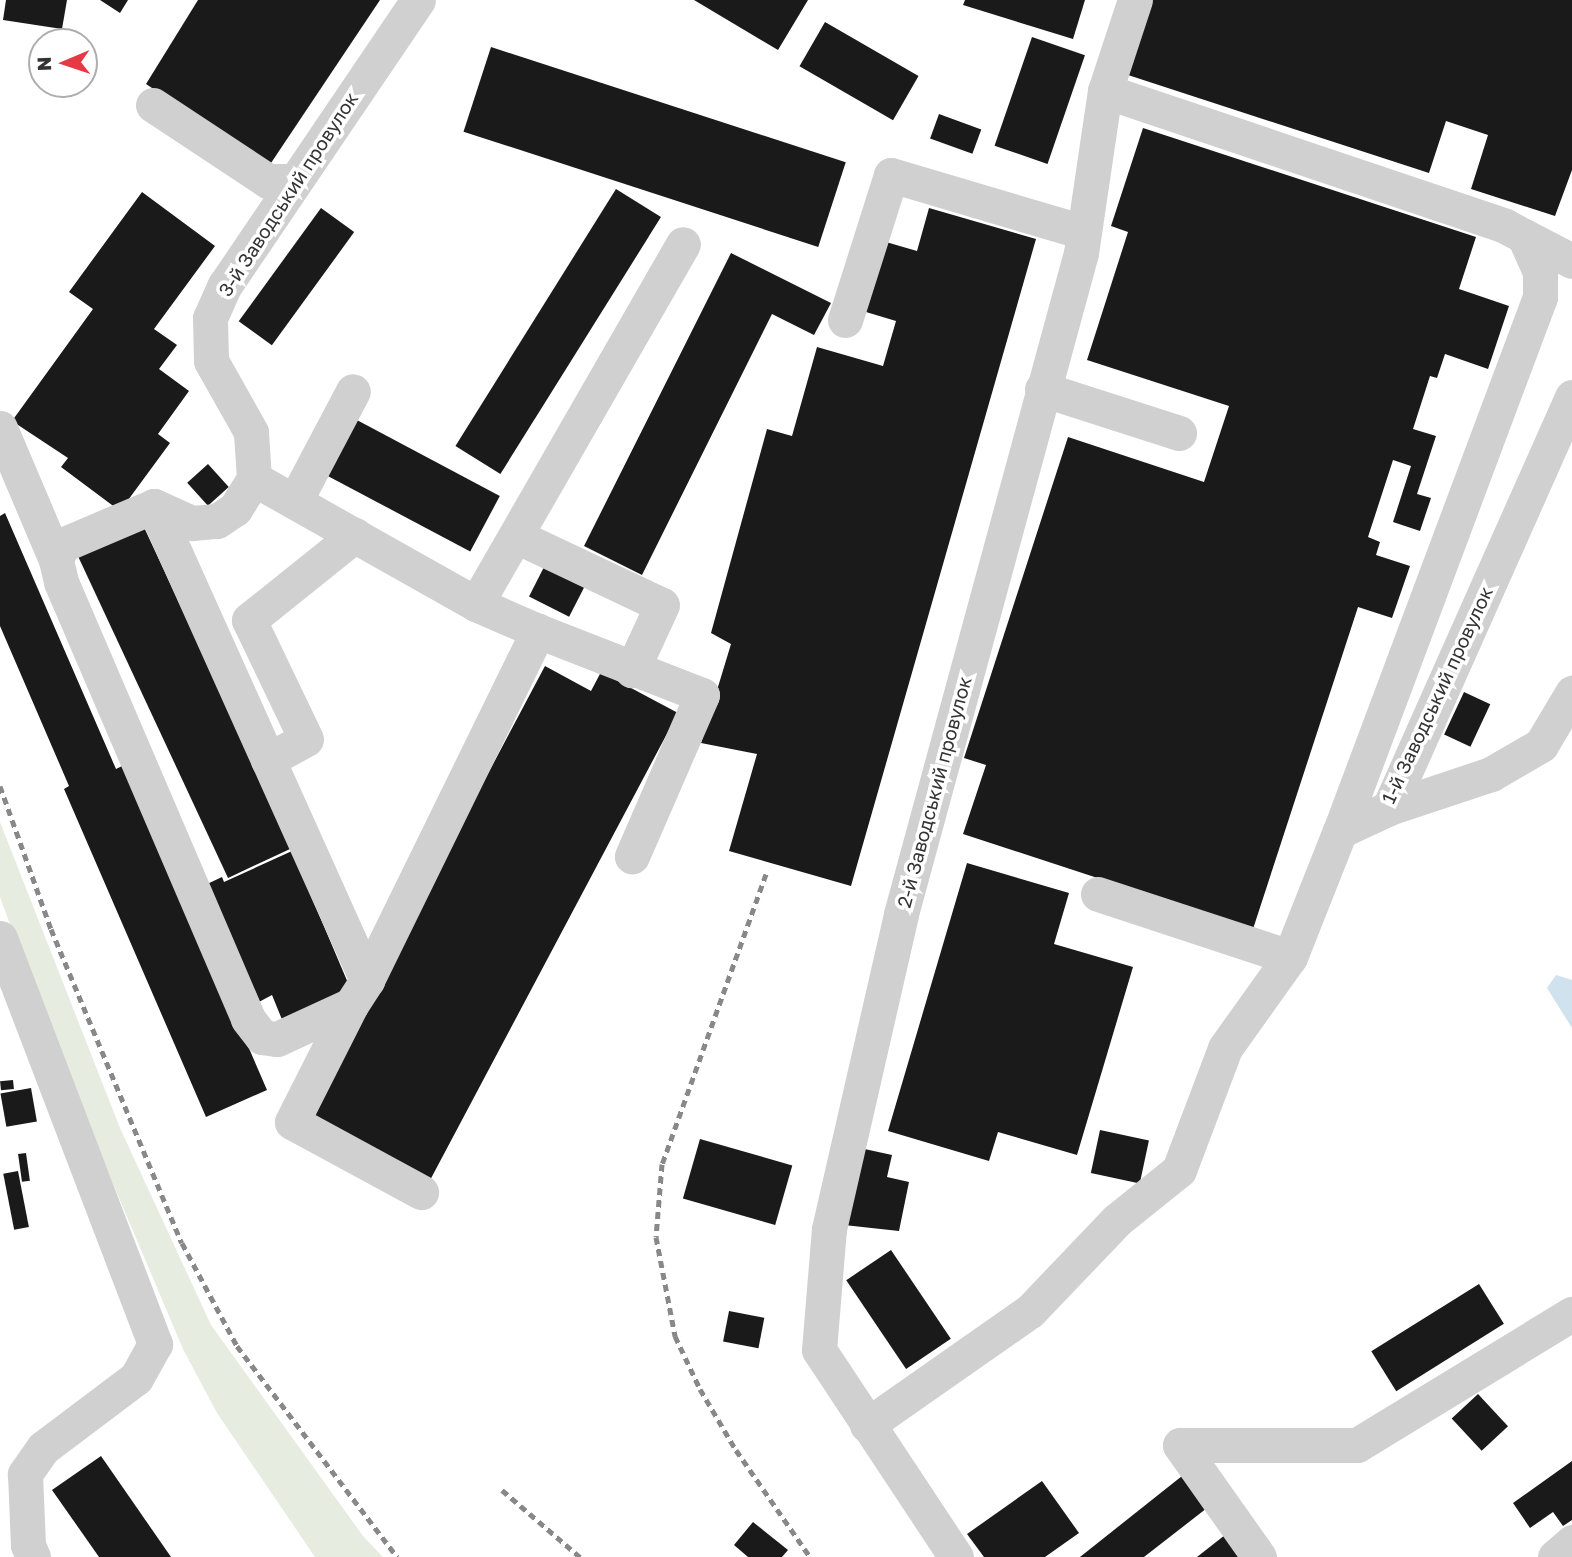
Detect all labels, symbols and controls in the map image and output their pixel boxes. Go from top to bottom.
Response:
north arrow [28,28,98,98]
text: N [32,56,55,71]
street label: 3-й Заводський провулок [213,88,363,300]
street label: 1-й Заводський провулок [1377,583,1497,807]
street label: 2-й Заводський провулок [892,674,976,910]

